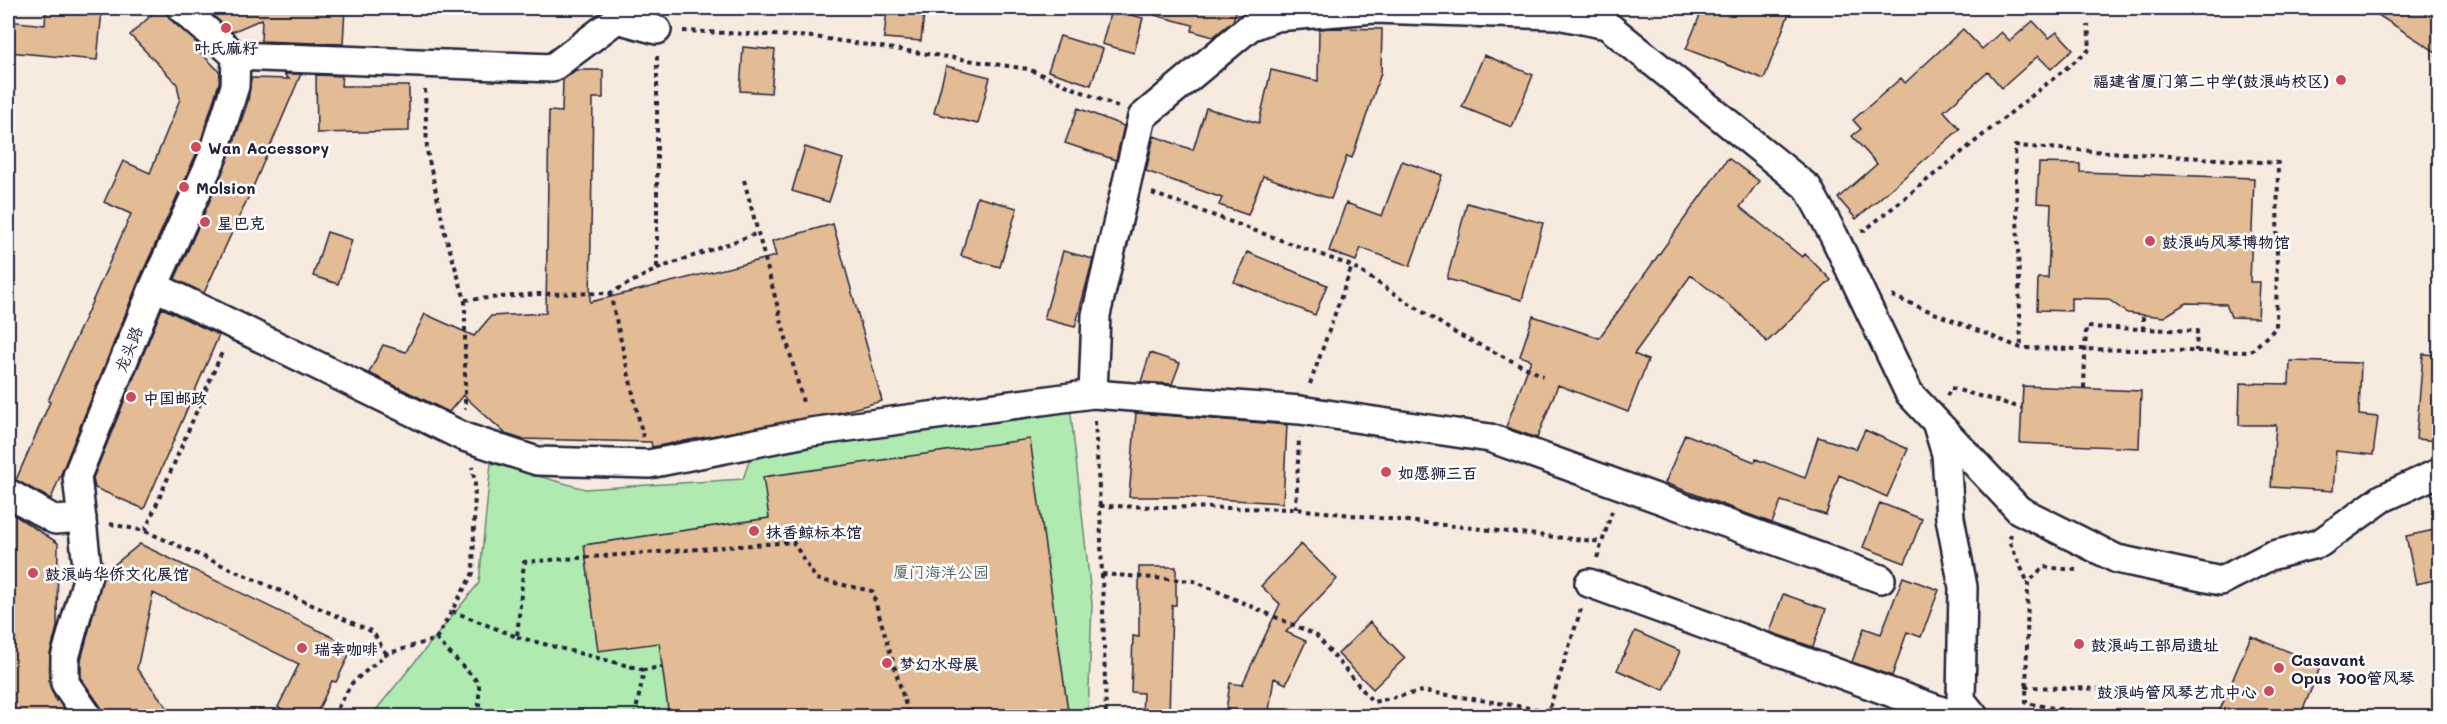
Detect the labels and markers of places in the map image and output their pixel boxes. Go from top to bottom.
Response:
marker: 叶氏麻籽 [219,21,233,35]
place label: 叶氏麻籽 [194,37,259,58]
place label: 福建省厦门第二中学(鼓浪屿校区) [2093,70,2329,91]
marker: 福建省厦门第二中学(鼓浪屿校区) [2334,73,2348,87]
place label: Wan Accessory [208,137,329,158]
marker: Wan Accessory [189,140,203,154]
place label: Molsion [196,177,255,198]
marker: Molsion [177,180,191,194]
place label: 星巴克 [217,212,265,233]
marker: 星巴克 [198,215,212,229]
place label: 鼓浪屿风琴博物馆 [2162,231,2290,252]
marker: 鼓浪屿风琴博物馆 [2143,234,2157,248]
place label: 中国邮政 [143,387,207,408]
marker: 中国邮政 [124,390,138,404]
place label: 如愿狮三百 [1398,462,1478,483]
marker: 如愿狮三百 [1379,465,1393,479]
place label: 抹香鲸标本馆 [766,521,862,542]
marker: 抹香鲸标本馆 [747,524,761,538]
place label: 鼓浪屿华侨文化展馆 [45,563,189,584]
marker: 鼓浪屿华侨文化展馆 [26,566,40,580]
place label: 鼓浪屿工部局遗址 [2091,634,2219,655]
marker: 鼓浪屿工部局遗址 [2072,637,2086,651]
place label: 瑞幸咖啡 [314,638,378,659]
marker: 瑞幸咖啡 [295,641,309,655]
place label: Casavant Opus 700管风琴 [2291,649,2415,688]
place label: 梦幻水母展 [899,653,979,674]
marker: 梦幻水母展 [880,656,894,670]
marker: Casavant Opus 700管风琴 [2272,661,2286,675]
place label: 鼓浪屿管风琴艺术中心 [2097,681,2257,702]
marker: 鼓浪屿管风琴艺术中心 [2262,684,2276,698]

